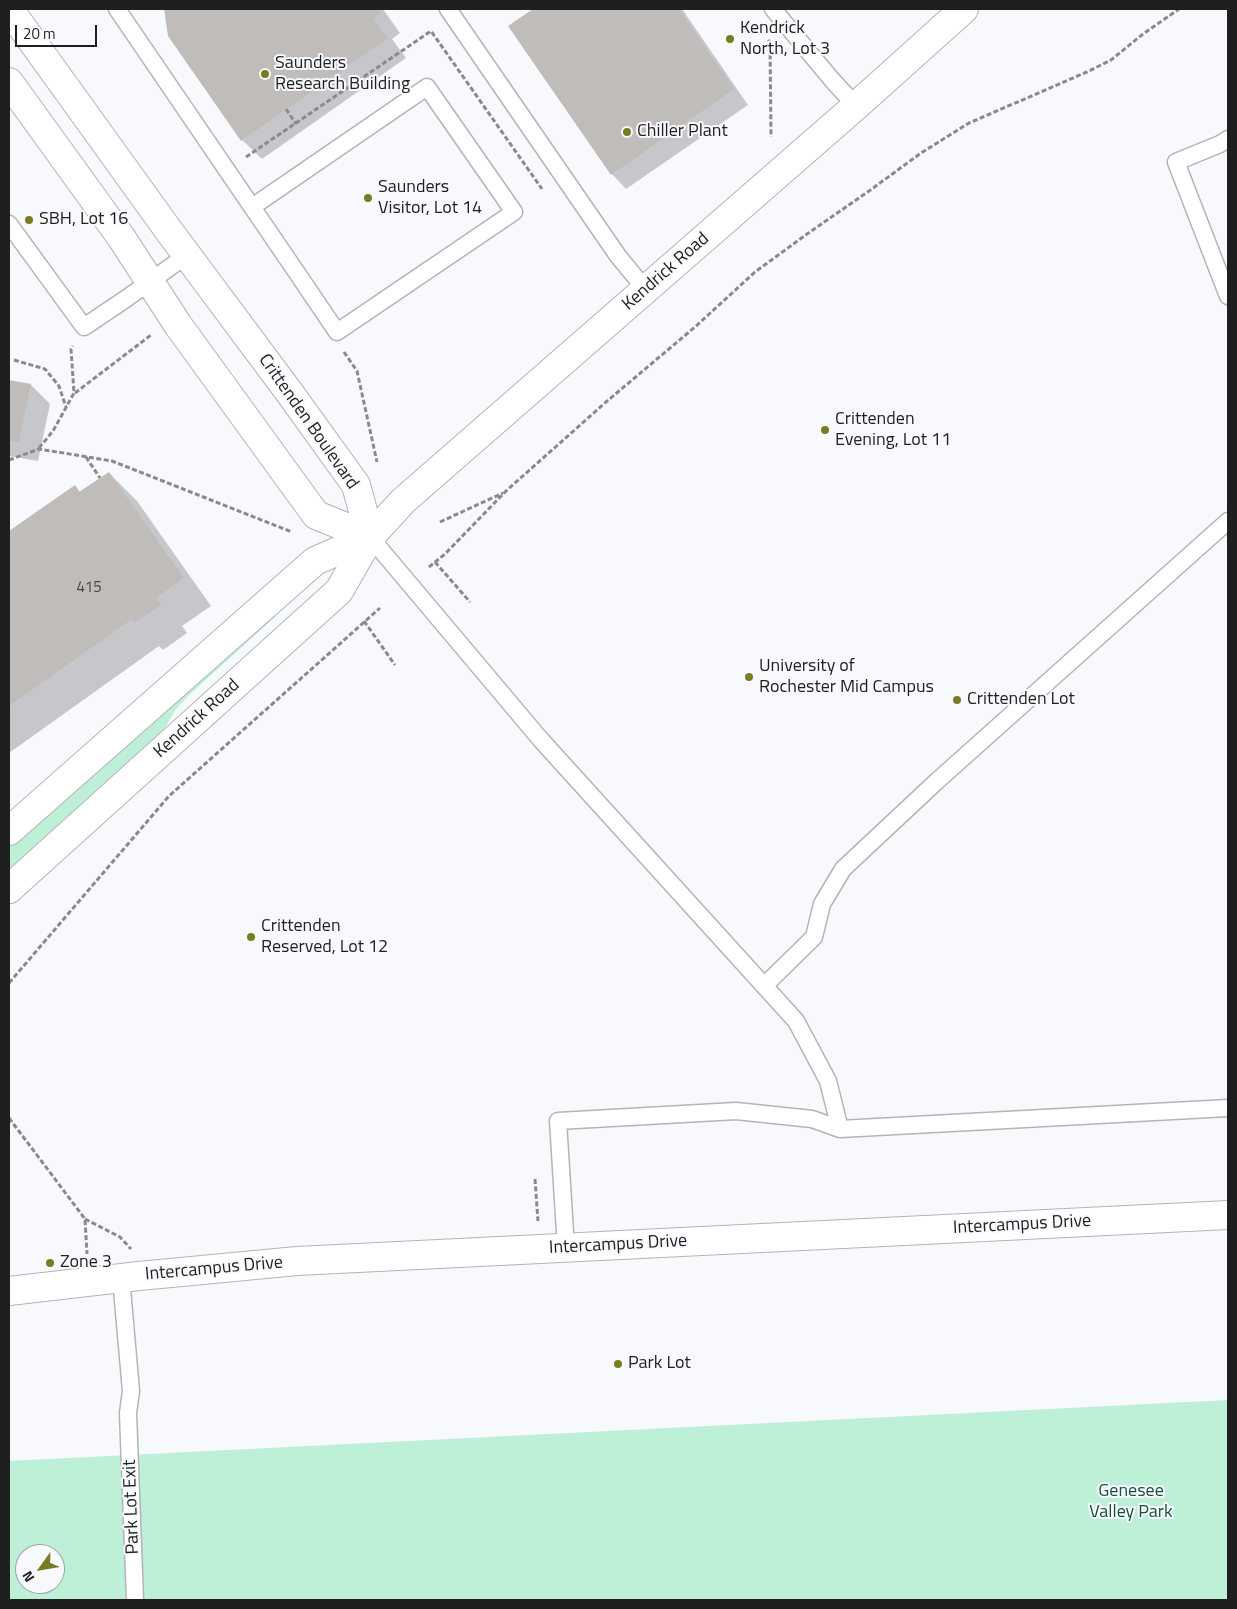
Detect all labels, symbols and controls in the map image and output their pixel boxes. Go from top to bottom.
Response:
scale bar [18,15,100,47]
place label: Kendrick North, Lot 3 [740,18,830,60]
text: 20 m [23,22,56,45]
marker: Kendrick North, Lot 3 [724,33,736,45]
place label: Saunders Research Building [275,53,410,96]
marker: Saunders Research Building [259,68,271,80]
place label: Chiller Plant [637,121,728,143]
marker: Chiller Plant [621,126,633,138]
place label: Saunders Visitor, Lot 14 [378,177,482,220]
marker: Saunders Visitor, Lot 14 [362,192,374,204]
place label: SBH, Lot 16 [39,209,128,231]
marker: SBH, Lot 16 [23,214,35,226]
street label: Kendrick Road [618,228,714,316]
street label: Crittenden Boulevard [253,350,363,494]
place label: Crittenden Evening, Lot 11 [835,409,951,452]
marker: Crittenden Evening, Lot 11 [819,424,831,436]
house number: 415 [76,579,102,597]
place label: University of Rochester Mid Campus [759,656,934,699]
marker: University of Rochester Mid Campus [743,671,755,683]
street label: Kendrick Road [150,675,244,763]
place label: Crittenden Lot [967,689,1075,711]
marker: Crittenden Lot [951,694,963,706]
place label: Crittenden Reserved, Lot 12 [261,916,388,959]
marker: Crittenden Reserved, Lot 12 [245,931,257,943]
street label: Intercampus Drive [952,1211,1092,1239]
street label: Intercampus Drive [548,1231,688,1259]
place label: Zone 3 [60,1252,112,1274]
street label: Intercampus Drive [144,1252,284,1286]
marker: Zone 3 [44,1257,56,1269]
place label: Park Lot [628,1353,691,1375]
marker: Park Lot [612,1358,624,1370]
street label: Park Lot Exit [120,1459,144,1555]
park label: Genesee Valley Park [1089,1481,1173,1524]
north arrow [15,1544,65,1594]
text: N [16,1567,39,1586]

